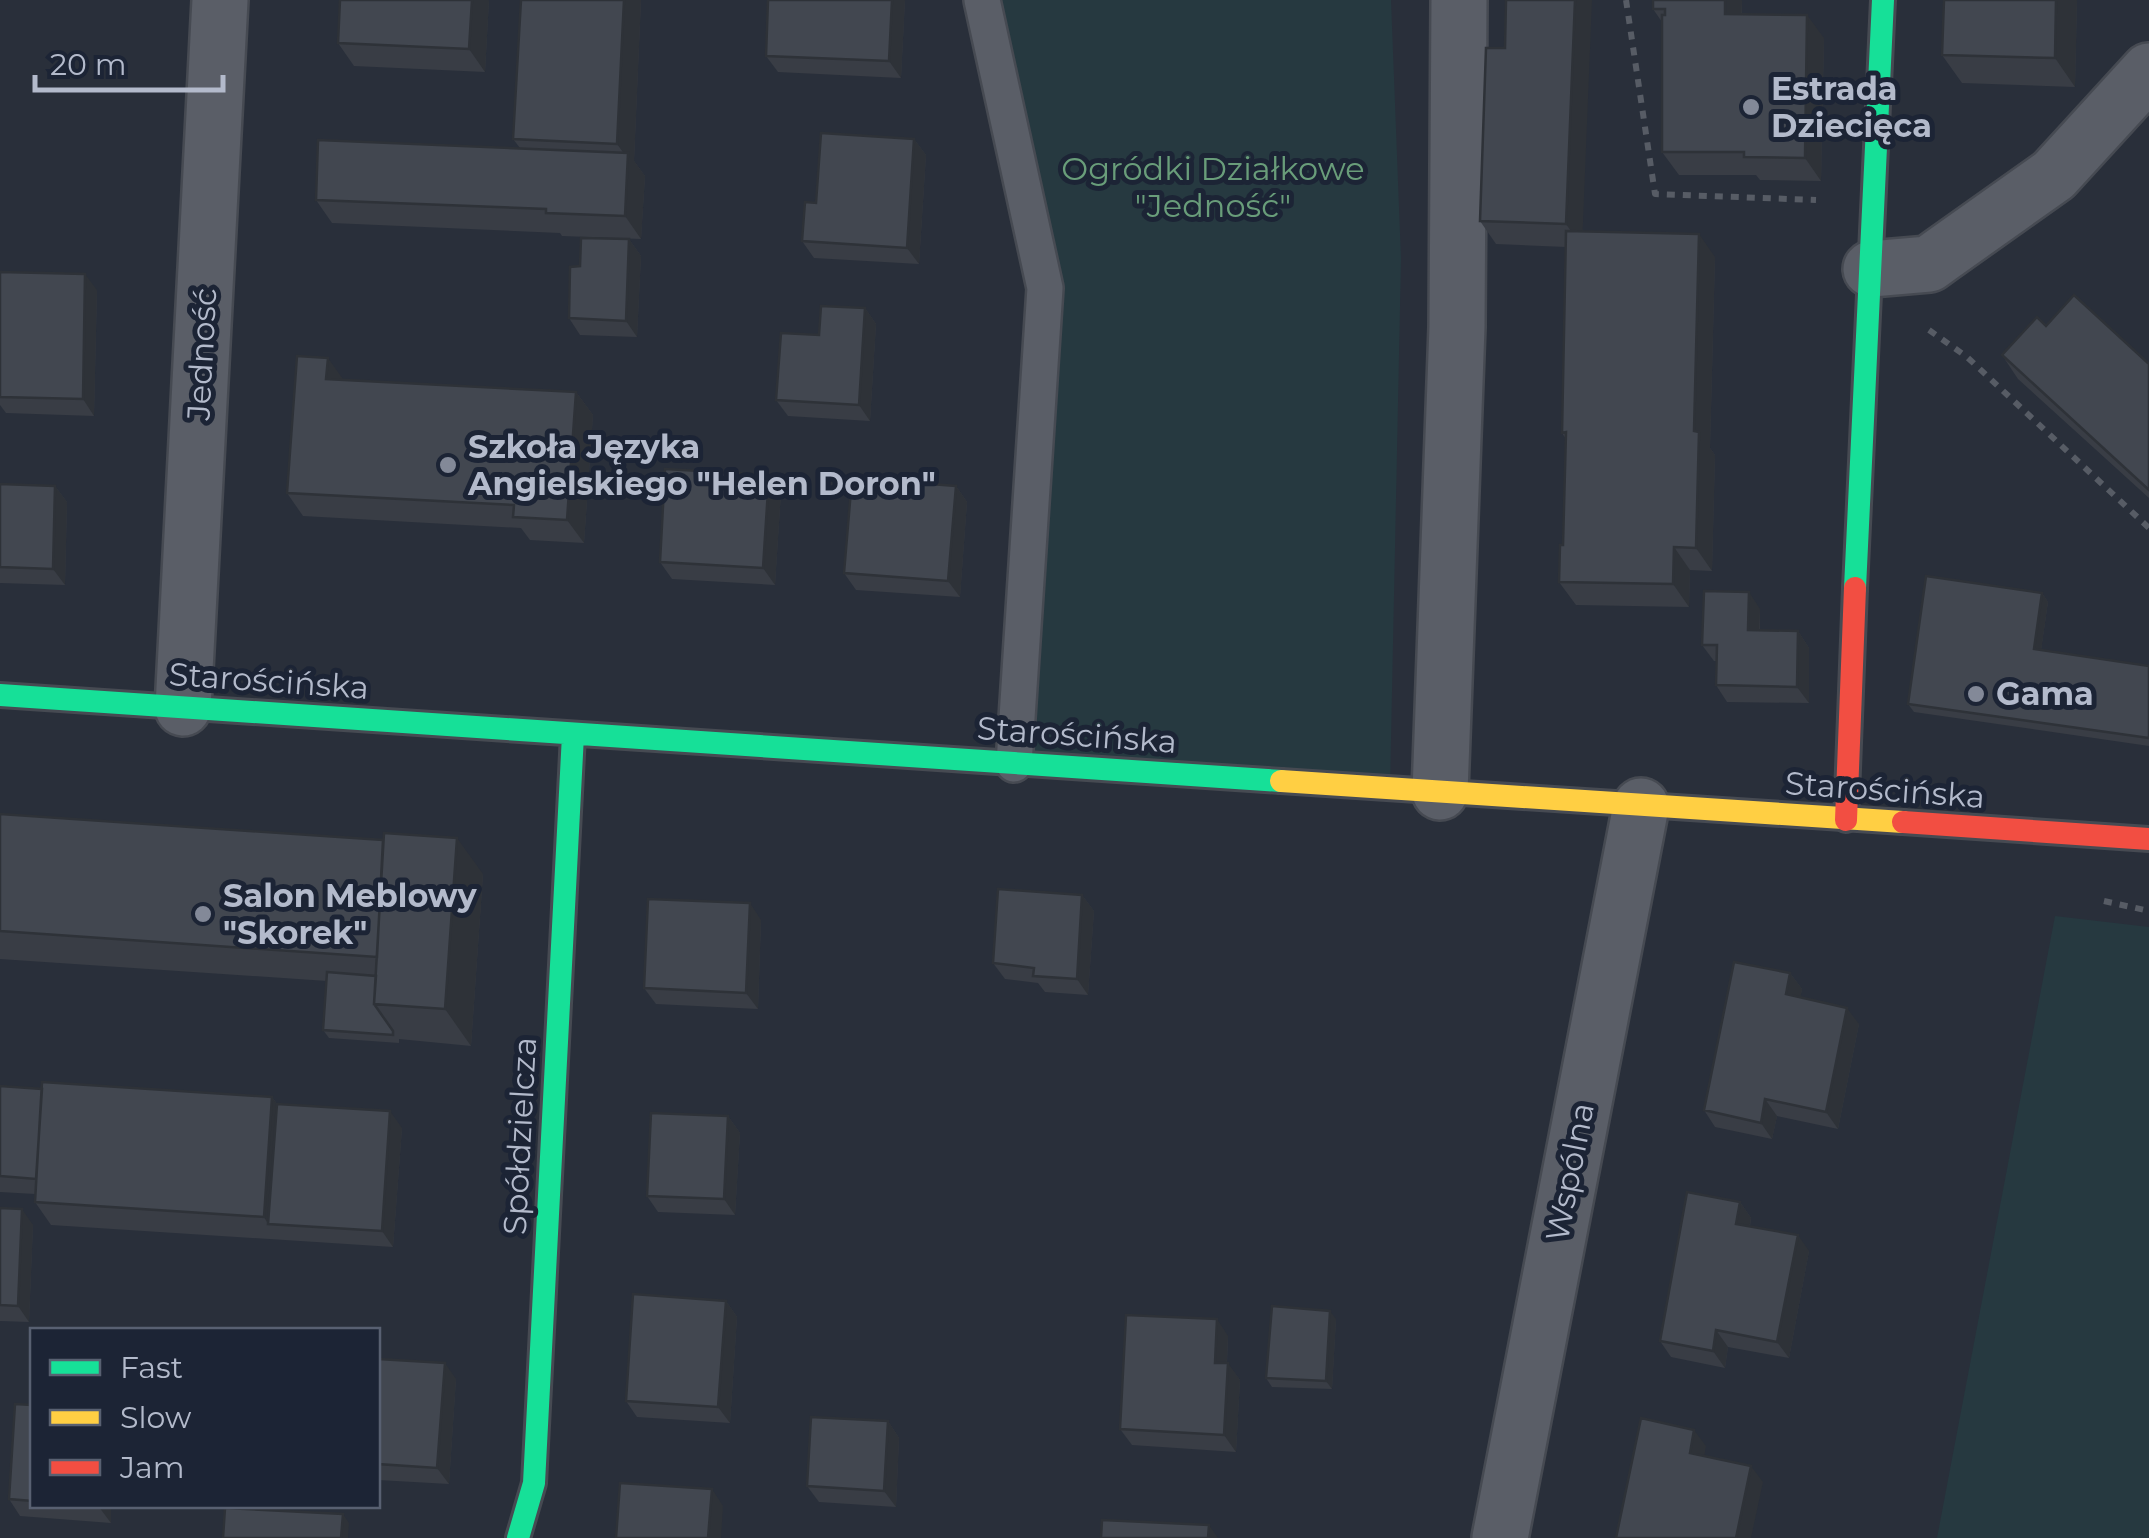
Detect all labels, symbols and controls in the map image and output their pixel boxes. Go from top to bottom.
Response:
scale bar [35,30,222,92]
text: 20 m [50,46,127,83]
place label: Estrada Dziecięca [1771,69,1932,145]
marker: Estrada Dziecięca [1740,96,1762,118]
park label: Ogródki Działkowe "Jedność" [1061,149,1365,225]
street label: Jedność [179,287,224,422]
place label: Szkoła Języka Angielskiego "Helen Doron" [467,427,936,503]
marker: Szkoła Języka Angielskiego "Helen Doron" [437,454,459,476]
street label: Starościńska [168,654,370,707]
place label: Gama [1996,674,2094,713]
marker: Gama [1965,683,1987,705]
street label: Starościńska [976,708,1178,761]
street label: Starościńska [1784,763,1986,816]
place label: Salon Meblowy "Skorek" [223,876,477,952]
marker: Salon Meblowy "Skorek" [192,903,214,925]
street label: Spółdzielcza [495,1036,544,1236]
street label: Wspólna [1537,1099,1602,1244]
legend [30,1328,380,1508]
text: Fast [120,1349,183,1386]
text: Slow [120,1399,192,1436]
text: Jam [119,1449,185,1486]

